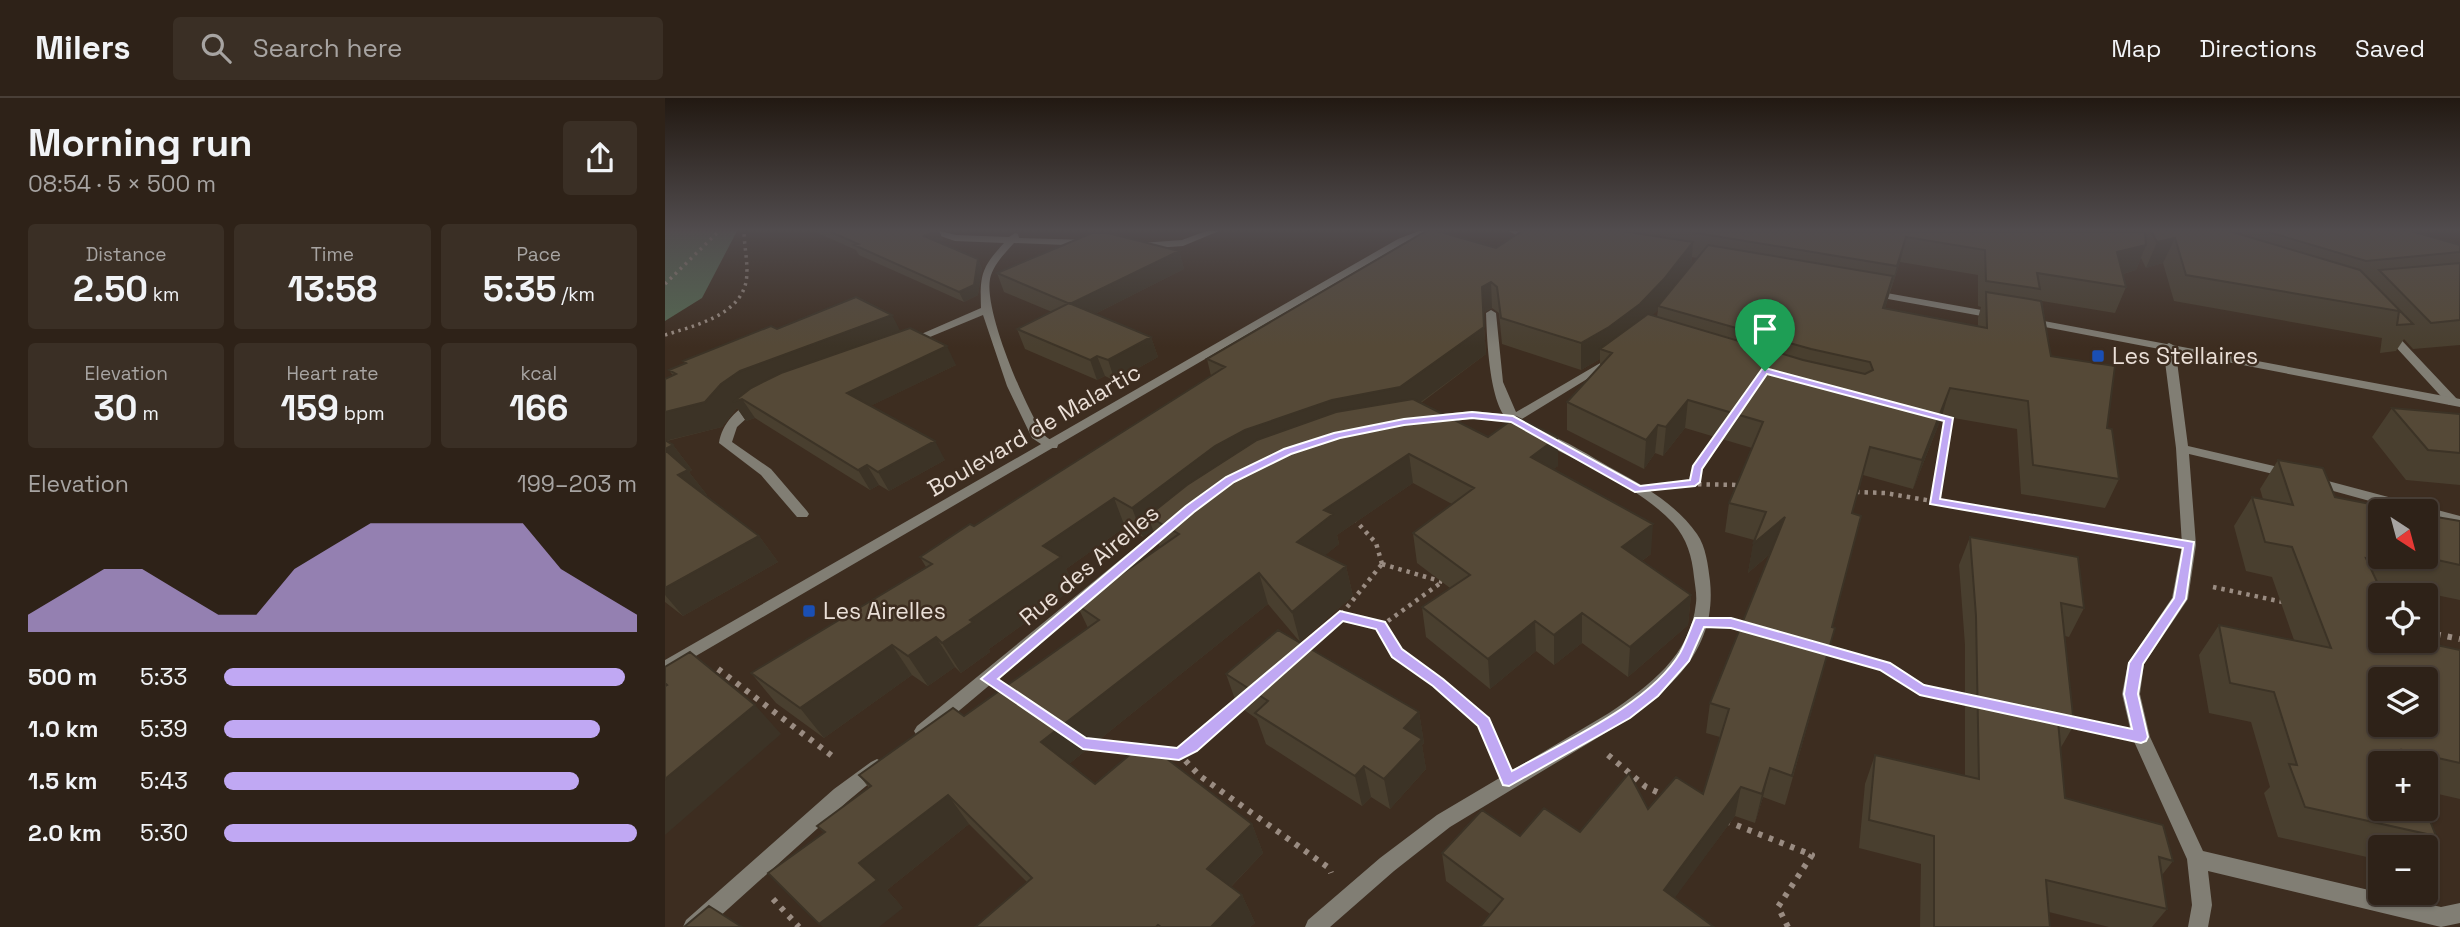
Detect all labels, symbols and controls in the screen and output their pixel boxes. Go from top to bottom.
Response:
search box [173,17,663,80]
text: Milers [35,27,131,69]
icon: search [197,29,235,67]
text: Search here [253,31,403,65]
text: Map [2111,33,2161,64]
text: Directions [2199,33,2317,64]
text: Saved [2355,33,2425,64]
text: Morning run [28,119,253,167]
button: share [563,121,637,195]
text: 08:54 · 5 × 500 m [28,169,216,199]
text: Distance [86,242,167,267]
text: Time [311,242,354,267]
text: Pace [517,242,561,267]
text: 2.50 [73,267,148,311]
text: 13:58 [288,267,377,311]
text: 5:35 [483,267,556,311]
text: km [148,282,179,307]
text: /km [556,282,595,307]
pin [1735,299,1795,371]
icon: arrive [1746,310,1784,348]
place label: Les Stellaires [2112,341,2258,371]
marker: Les Stellaires [2090,348,2106,364]
street label: Boulevard de Malartic [922,357,1146,503]
text: Elevation [85,361,168,386]
text: Heart rate [286,361,379,386]
text: kcal [520,361,557,386]
text: 30 [94,386,138,430]
text: 159 [280,386,339,430]
text: 166 [509,386,568,430]
text: m [138,401,159,426]
text: bpm [339,401,385,426]
text: Elevation [28,469,129,499]
text: 199–203 m [517,469,637,499]
street label: Rue des Airelles [1013,498,1165,632]
north arrow [2368,499,2438,569]
map controls [2368,499,2438,905]
button: locate [2368,583,2438,653]
place label: Les Airelles [823,596,946,626]
marker: Les Airelles [801,603,817,619]
text: 500 m [28,662,97,692]
text: 5:33 [140,662,187,692]
button: layers [2368,667,2438,737]
text: 1.0 km [28,714,98,744]
text: 5:39 [140,714,188,744]
button: + [2368,751,2438,821]
text: 1.5 km [28,766,98,796]
text: 5:43 [140,766,188,796]
text: 2.0 km [28,818,102,848]
text: 5:30 [140,818,188,848]
button: − [2368,835,2438,905]

